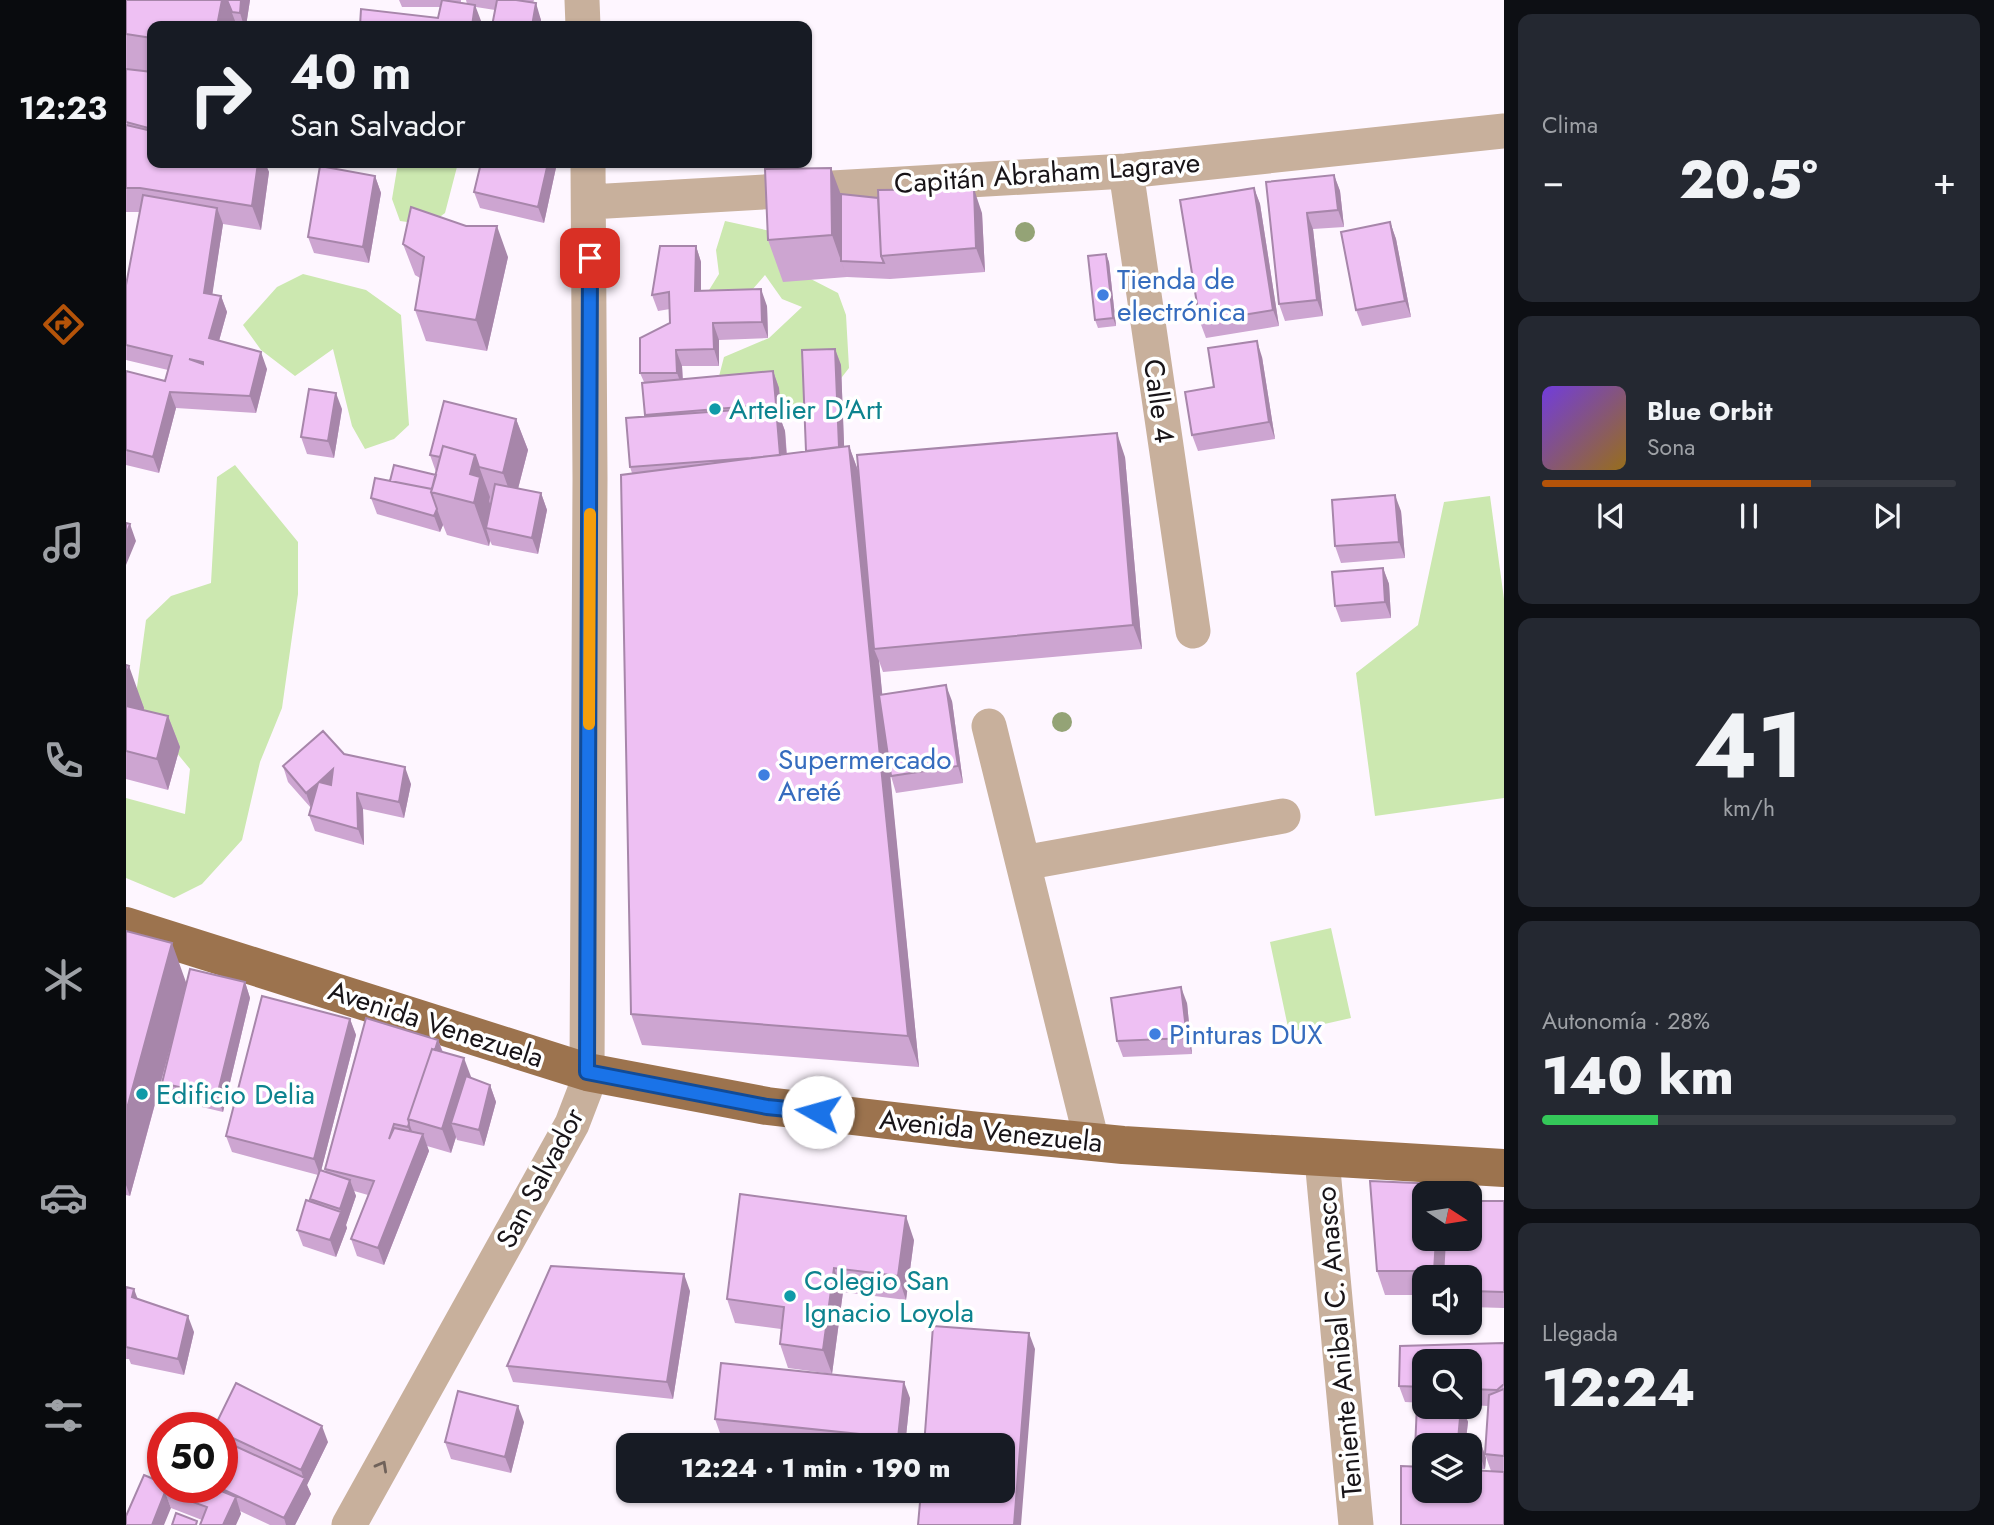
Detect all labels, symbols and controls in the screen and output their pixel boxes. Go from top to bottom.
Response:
text: 40 m [290,37,412,107]
icon: right [175,49,266,140]
text: 12:23 [19,85,107,131]
text: San Salvador [290,102,466,148]
text: Clima [1542,108,1598,142]
street label: Capitán Abraham Lagrave [893,142,1201,204]
text: 20.5° [1679,142,1818,218]
text: − [1542,153,1564,208]
text: + [1933,153,1956,208]
pin [560,228,620,288]
icon: arrive [571,239,609,277]
place label: Tienda de electrónica [1117,259,1246,332]
marker: Tienda de electrónica [1095,287,1111,303]
icon: directions [39,300,88,349]
street label: Calle 4 [1133,356,1185,446]
place label: Artelier D'Art [729,389,882,430]
text: Blue Orbit [1647,392,1772,430]
marker: Artelier D'Art [707,401,723,417]
text: Sona [1647,430,1695,464]
icon: previous [1592,497,1630,535]
icon: pause [1730,497,1768,535]
icon: next [1868,497,1906,535]
icon: music [39,518,88,567]
text: 41 [1694,680,1804,811]
icon: phone [39,736,88,785]
place label: Supermercado Areté [778,739,952,812]
marker: Supermercado Areté [756,767,772,783]
text: km/h [1723,791,1775,825]
icon: climate [39,955,88,1004]
street label: Avenida Venezuela [323,970,549,1078]
text: Autonomía · 28% [1542,1004,1710,1038]
place label: Pinturas DUX [1169,1014,1323,1055]
marker: Pinturas DUX [1147,1026,1163,1042]
text: 140 km [1542,1038,1734,1114]
place label: Edificio Delia [156,1074,315,1115]
position arrow [781,1075,855,1149]
marker: Edificio Delia [134,1086,150,1102]
street label: Avenida Venezuela [877,1099,1105,1163]
street label: San Salvador [486,1100,594,1256]
icon: car [39,1173,88,1222]
north arrow [1412,1181,1482,1251]
map controls [1412,1181,1482,1503]
street label: Teniente Anibal C. Anasco [1305,1185,1373,1499]
place label: Colegio San Ignacio Loyola [804,1260,974,1333]
button: sound [1412,1265,1482,1335]
marker: Colegio San Ignacio Loyola [782,1288,798,1304]
text: Llegada [1542,1316,1618,1350]
button: search [1412,1349,1482,1419]
text: 12:24 [1542,1350,1696,1426]
icon: filters [39,1391,88,1440]
speed limit sign: 50 [147,1412,238,1503]
button: layers [1412,1433,1482,1503]
text: 12:24 · 1 min · 190 m [681,1449,950,1487]
one-way arrow [374,1460,387,1473]

